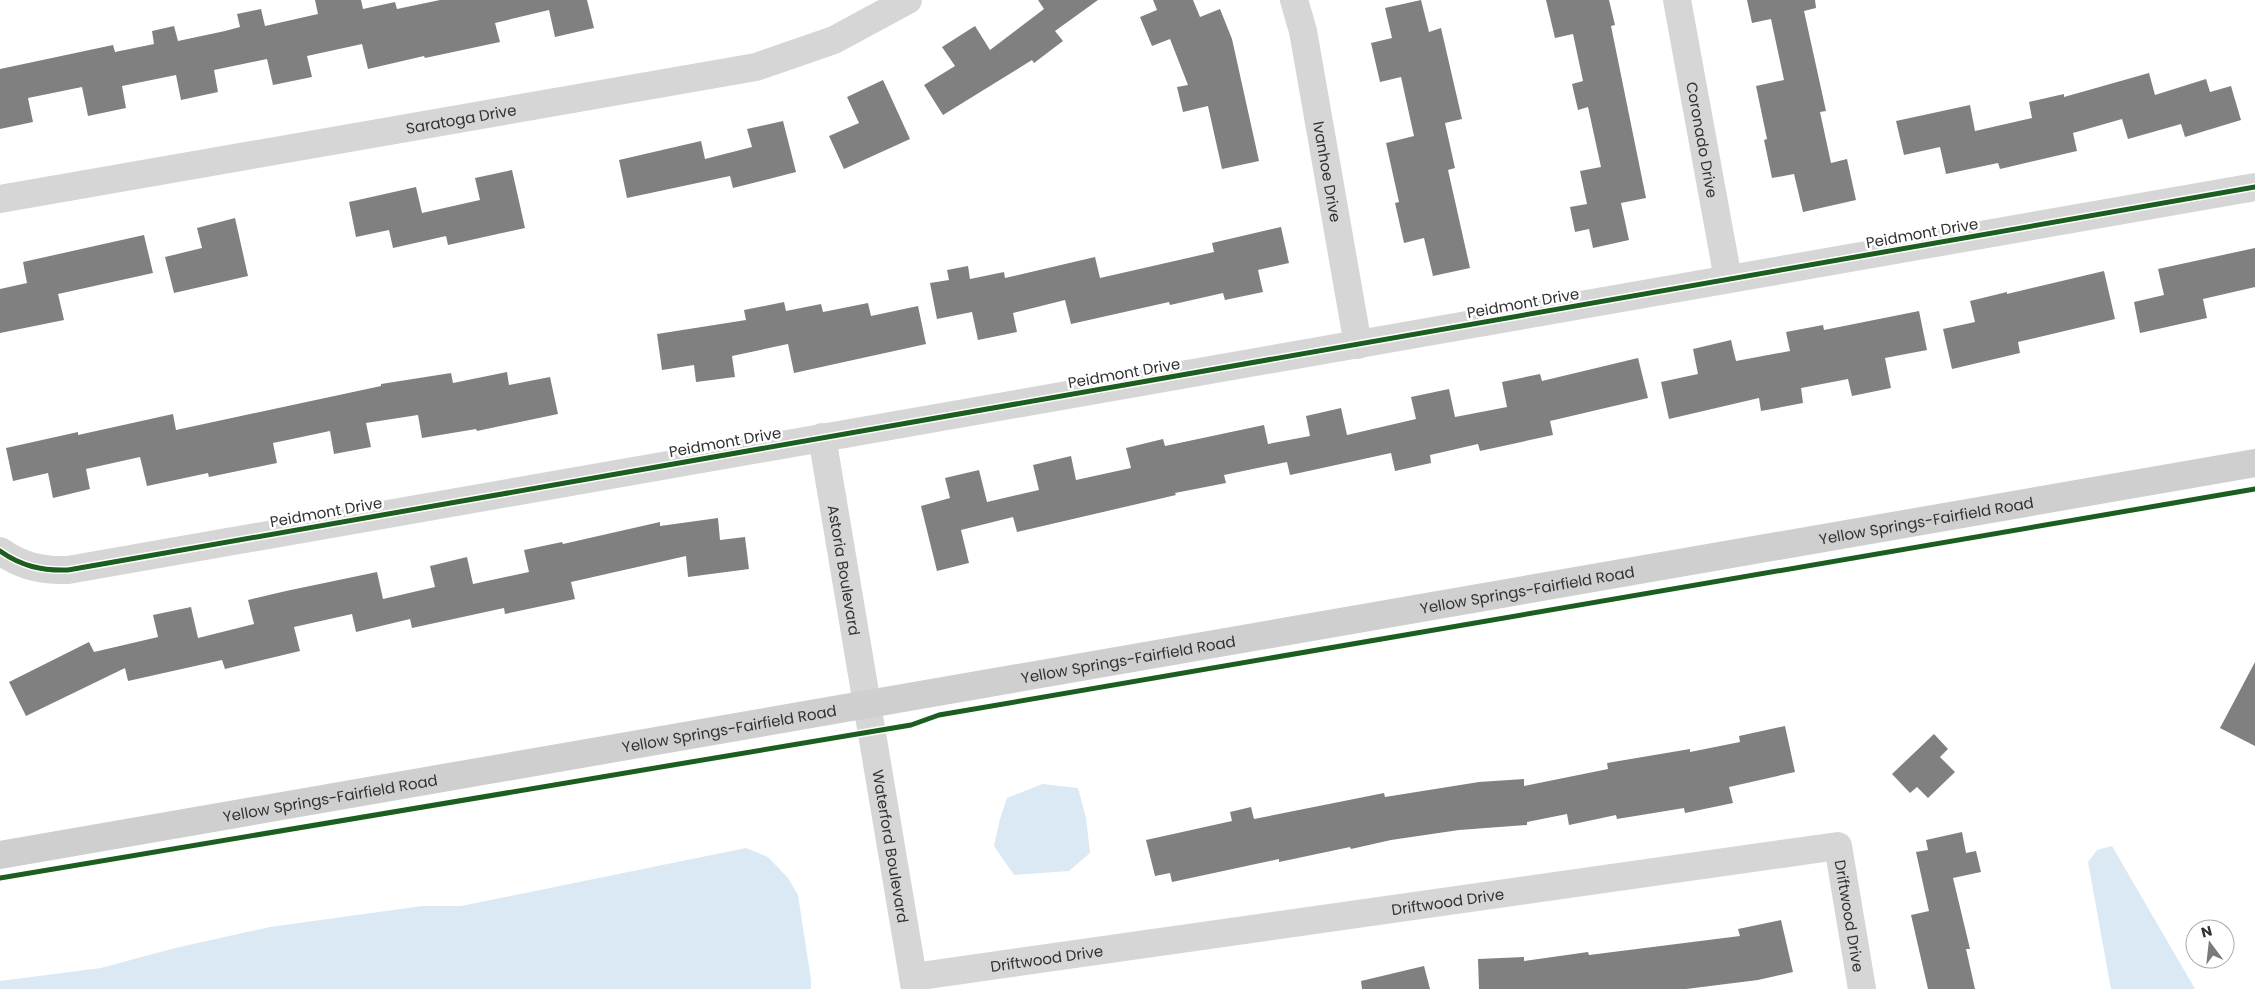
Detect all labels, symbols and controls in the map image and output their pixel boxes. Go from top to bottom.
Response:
street label: Coronado Drive [1682,80,1723,199]
street label: Saratoga Drive [404,99,518,138]
street label: Ivanhoe Drive [1308,119,1347,224]
street label: Peidmont Drive [1864,213,1980,253]
street label: Peidmont Drive [1465,283,1581,323]
street label: Peidmont Drive [1066,353,1182,393]
street label: Peidmont Drive [667,422,783,462]
street label: Yellow Springs-Fairfield Road [1817,491,2035,549]
street label: Peidmont Drive [268,492,384,532]
street label: Astoria Boulevard [823,503,866,637]
street label: Yellow Springs-Fairfield Road [1418,561,1636,618]
street label: Yellow Springs-Fairfield Road [1019,630,1237,688]
street label: Yellow Springs-Fairfield Road [620,699,838,757]
street label: Waterford Boulevard [868,768,914,925]
street label: Yellow Springs-Fairfield Road [221,769,439,827]
street label: Driftwood Drive [1830,858,1869,974]
street label: Driftwood Drive [1390,883,1505,920]
north arrow [2185,919,2235,969]
text: N [2199,920,2214,942]
street label: Driftwood Drive [989,940,1104,976]

